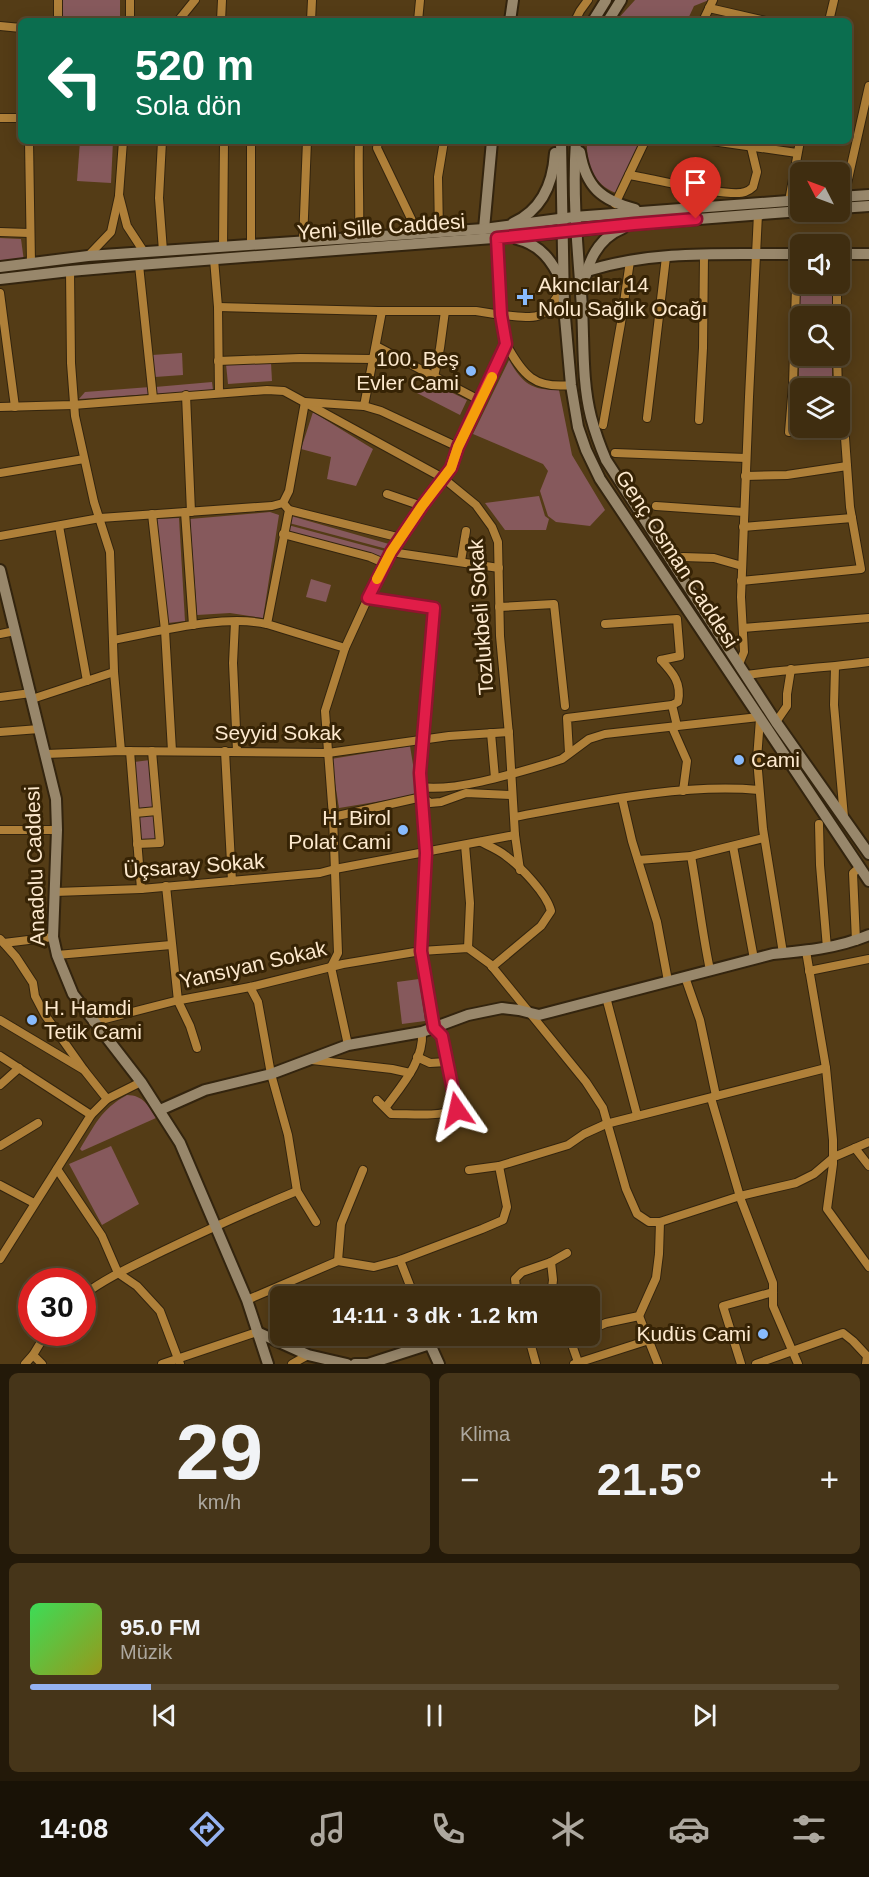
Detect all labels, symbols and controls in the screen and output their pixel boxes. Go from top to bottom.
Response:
icon: left [36,42,114,120]
text: 520 m [135,42,254,89]
text: Sola dön [135,91,242,121]
pin [670,157,721,219]
north arrow [790,162,850,222]
map controls [790,162,850,438]
icon: arrive [679,166,712,199]
street label: Yeni Sille Caddesi [296,209,466,244]
button: sound [790,234,850,294]
place label: Akıncılar 14 Nolu Sağlık Ocağı [538,273,707,320]
marker: Akıncılar 14 Nolu Sağlık Ocağı [516,288,534,306]
button: search [790,306,850,366]
place label: 100. Beş Evler Cami [356,347,459,394]
marker: 100. Beş Evler Cami [464,364,478,378]
button: layers [790,378,850,438]
street label: Genç Osman Caddesi [612,466,743,652]
street label: Tozlukbeli Sokak [464,538,497,696]
street label: Seyyid Sokak [214,721,342,744]
place label: Cami [751,748,800,771]
marker: Cami [732,753,746,767]
street label: Anadolu Caddesi [20,786,49,946]
place label: H. Birol Polat Cami [288,806,391,853]
marker: H. Birol Polat Cami [396,823,410,837]
street label: Üçsaray Sokak [123,849,266,882]
street label: Yansıyan Sokak [177,936,329,993]
place label: H. Hamdi Tetik Cami [44,996,142,1043]
marker: H. Hamdi Tetik Cami [25,1013,39,1027]
position arrow [425,1078,489,1142]
speed limit sign: 30 [18,1268,96,1346]
text: 14:11 · 3 dk · 1.2 km [332,1303,538,1328]
place label: Kudüs Cami [637,1322,751,1345]
marker: Kudüs Cami [756,1327,770,1341]
text: 29 [176,1408,263,1496]
text: Klima [460,1423,510,1445]
text: 21.5° [597,1454,702,1505]
text: − [460,1461,479,1498]
text: + [820,1461,839,1498]
text: km/h [198,1491,241,1513]
text: 95.0 FM [120,1615,201,1640]
text: Müzik [120,1641,172,1663]
icon: previous [148,1699,181,1732]
icon: pause [418,1699,451,1732]
icon: next [688,1699,721,1732]
icon: directions [186,1808,228,1850]
icon: music [307,1808,349,1850]
icon: phone [427,1808,469,1850]
icon: climate [547,1808,589,1850]
icon: car [668,1808,710,1850]
icon: filters [788,1808,830,1850]
text: 14:08 [39,1814,108,1844]

